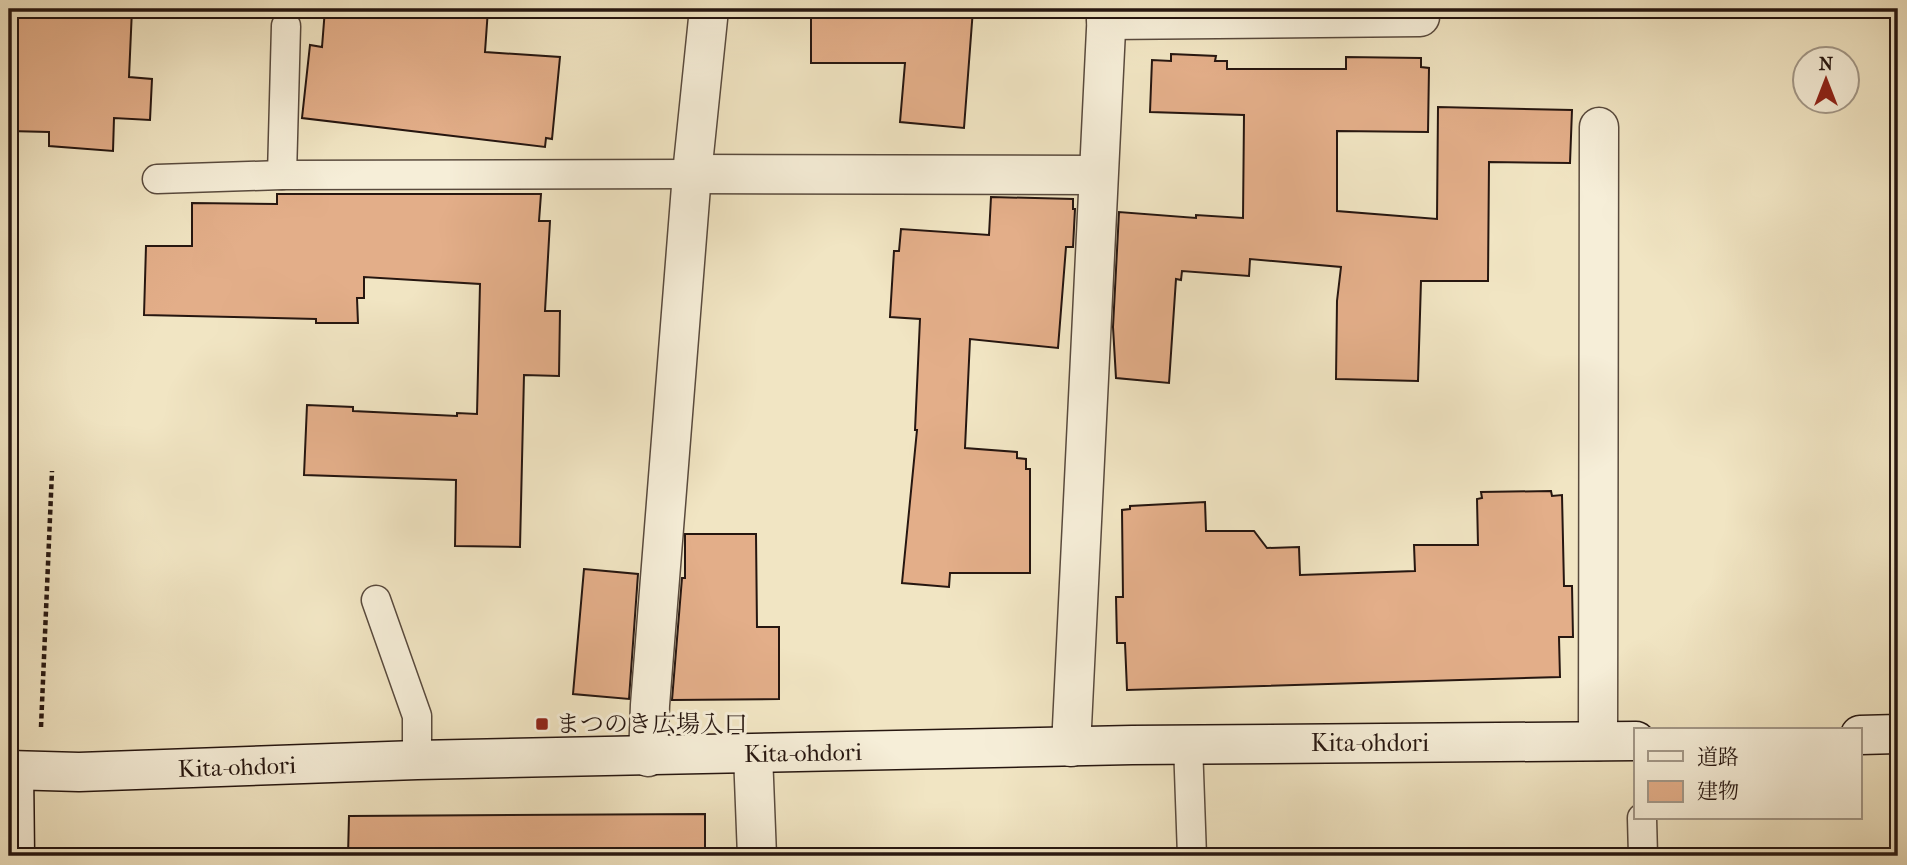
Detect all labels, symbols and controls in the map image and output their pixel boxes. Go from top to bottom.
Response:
north arrow [1792,46,1862,116]
text: N [1819,53,1834,75]
place label: まつのき広場入口 [556,710,748,738]
marker: まつのき広場入口 [534,716,550,732]
legend [1634,728,1862,820]
street label: Kita-ohdori [1311,729,1429,757]
street label: Kita-ohdori [744,738,862,768]
text: 道路 [1697,745,1739,769]
street label: Kita-ohdori [178,751,296,783]
text: 建物 [1697,779,1739,803]

